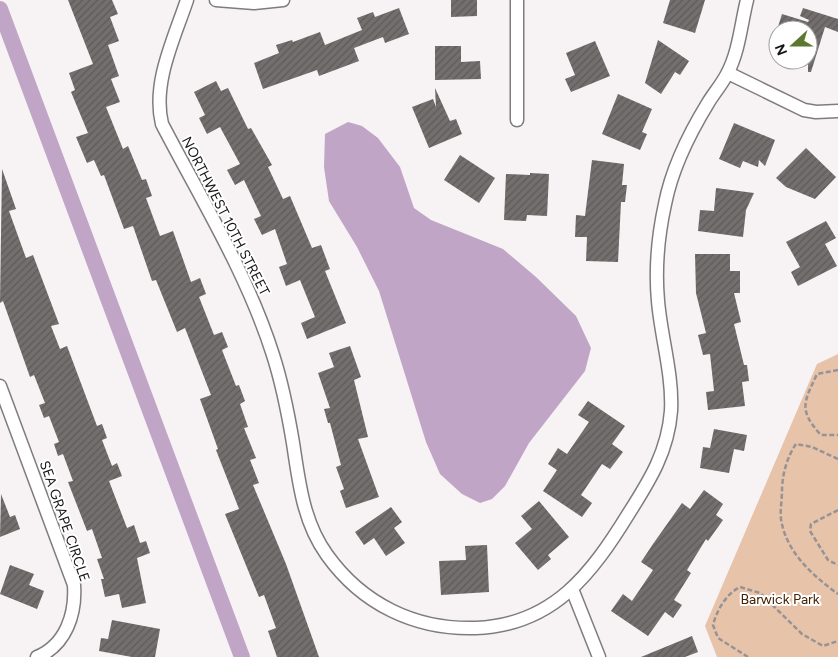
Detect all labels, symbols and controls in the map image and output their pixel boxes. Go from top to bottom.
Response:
north arrow [768,20,818,70]
text: N [771,41,791,58]
street label: NORTHWEST 10TH STREET [178,134,273,299]
street label: SEA GRAPE CIRCLE [36,458,93,584]
park label: Barwick Park [740,591,820,608]

